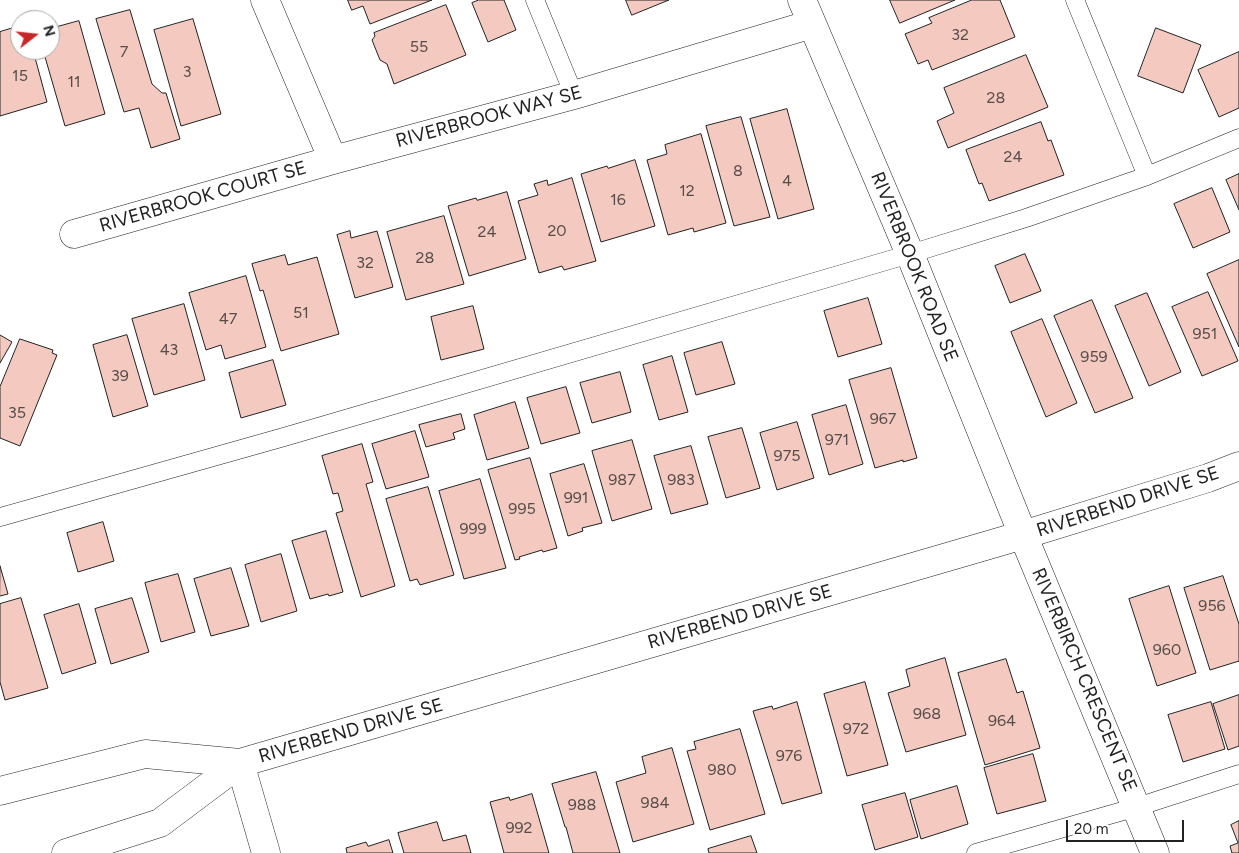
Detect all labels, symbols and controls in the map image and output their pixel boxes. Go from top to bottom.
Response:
north arrow [10,10,60,60]
text: N [39,23,59,39]
house number: 32 [951,25,969,45]
house number: 55 [410,37,428,57]
house number: 7 [120,42,128,62]
house number: 3 [183,62,191,82]
house number: 15 [12,66,28,86]
house number: 11 [67,72,81,92]
street label: RIVERBROOK WAY SE [393,81,585,153]
house number: 28 [987,88,1005,108]
house number: 24 [1004,147,1022,167]
street label: RIVERBROOK COURT SE [97,156,309,238]
house number: 8 [733,161,743,181]
street label: RIVERBROOK ROAD SE [865,169,963,365]
house number: 4 [782,171,792,191]
house number: 12 [679,181,695,201]
house number: 16 [610,190,626,210]
house number: 20 [547,221,567,241]
house number: 24 [478,222,496,242]
house number: 28 [416,248,434,268]
house number: 32 [356,253,374,273]
house number: 51 [293,303,309,323]
house number: 47 [219,309,237,329]
house number: 951 [1193,324,1217,344]
house number: 43 [160,340,178,360]
house number: 959 [1080,347,1108,367]
house number: 39 [111,366,129,386]
house number: 35 [8,403,26,423]
house number: 967 [870,409,896,429]
house number: 971 [825,430,849,450]
house number: 975 [774,446,800,466]
street label: RIVERBEND DRIVE SE [1034,462,1222,542]
house number: 987 [608,470,636,490]
house number: 983 [667,470,695,490]
house number: 991 [564,488,588,508]
house number: 995 [508,499,536,519]
house number: 999 [459,519,487,539]
street label: RIVERBIRCH CRESCENT SE [1026,565,1142,795]
street label: RIVERBEND DRIVE SE [645,580,835,654]
house number: 956 [1198,596,1226,616]
house number: 960 [1153,640,1181,660]
street label: RIVERBEND DRIVE SE [256,694,446,768]
house number: 968 [913,704,941,724]
house number: 964 [988,711,1016,731]
house number: 972 [843,719,869,739]
house number: 976 [776,746,802,766]
house number: 980 [707,760,737,780]
house number: 984 [641,793,669,813]
house number: 988 [568,795,596,815]
scale bar [1069,810,1186,842]
house number: 992 [505,818,533,838]
text: 20 m [1074,820,1108,838]

